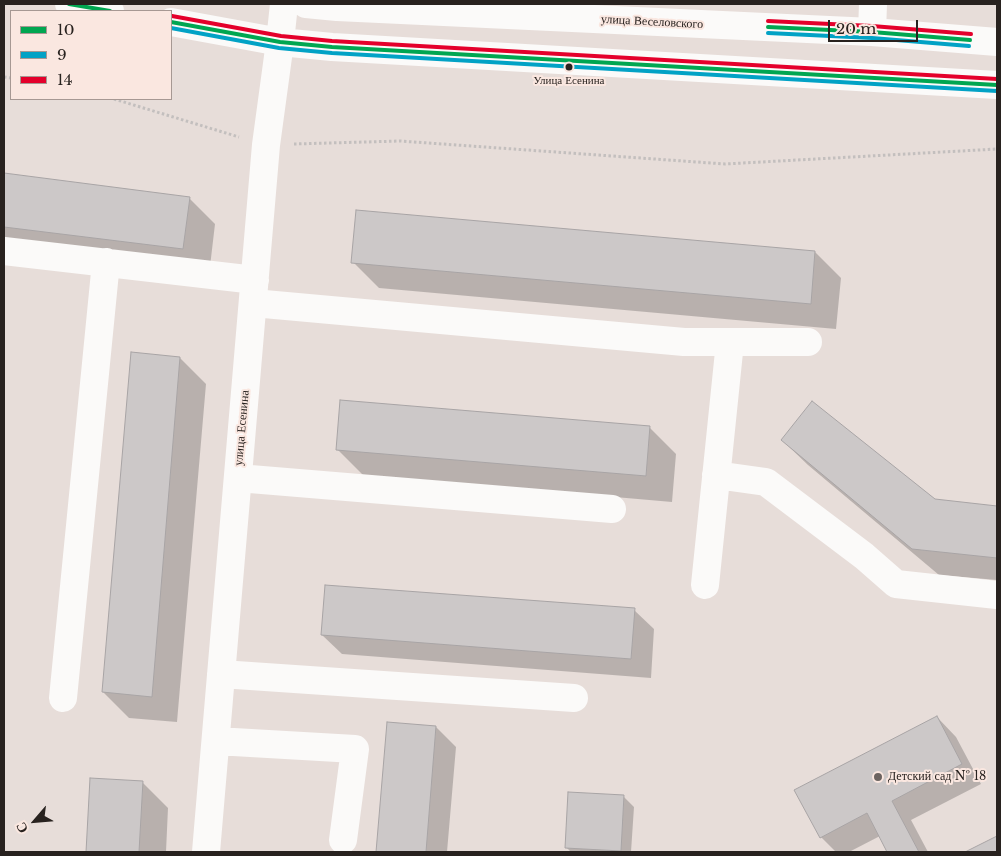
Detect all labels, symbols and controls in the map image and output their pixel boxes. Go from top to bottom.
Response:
legend [10,10,172,100]
scale bar [831,10,921,42]
street label: улица Веселовского [601,12,703,32]
text: 20 m [836,19,876,38]
text: 10 [57,20,74,39]
text: 9 [57,45,67,64]
marker: Улица Есенина [564,62,574,72]
text: 14 [57,70,72,89]
place label: Улица Есенина [533,74,605,88]
street label: улица Есенина [232,390,252,466]
place label: Детский сад № 18 [888,770,986,784]
marker: Детский сад № 18 [872,771,884,783]
north arrow [10,796,60,846]
text: С [11,819,32,836]

